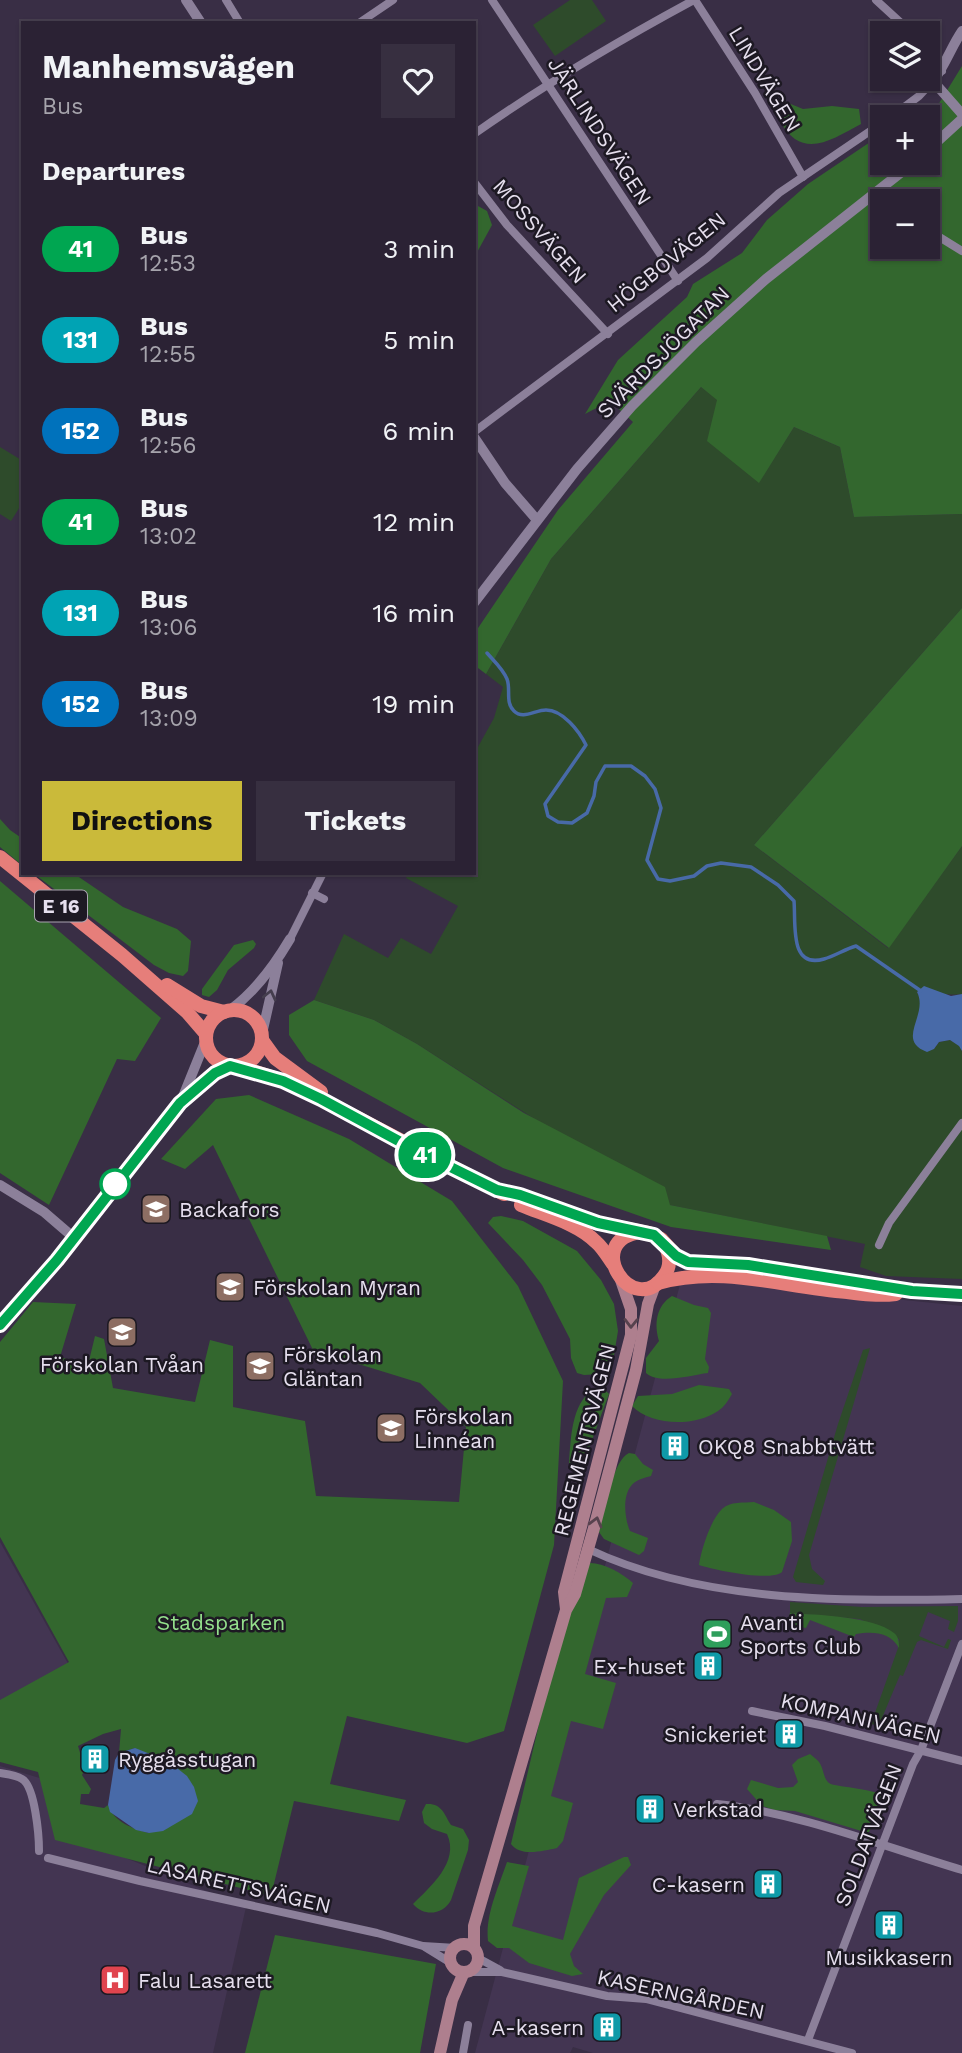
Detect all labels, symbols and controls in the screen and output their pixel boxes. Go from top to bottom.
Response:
map controls [870,21,940,259]
button: layers [870,21,940,91]
street label: LINDVÄGEN [724,22,806,136]
button: heart [381,44,455,118]
text: Manhemsvägen [42,47,295,86]
street label: JÄRLINDSVÄGEN [543,52,657,210]
text: Bus [42,93,83,120]
button: + [870,105,940,175]
text: Departures [42,156,185,186]
street label: MOSSVÄGEN [488,174,592,288]
button: − [870,189,940,259]
street label: HÖGBOVÄGEN [602,207,730,317]
text: Bus [140,220,188,250]
text: 3 min [383,234,455,264]
text: 41 [68,235,93,263]
text: 12:53 [140,250,196,277]
street label: SVÄRDSJÖGATAN [592,281,734,423]
text: Bus [140,311,188,341]
text: 5 min [383,325,455,355]
text: 131 [63,326,98,354]
text: 12:55 [140,341,196,368]
text: Bus [140,402,188,432]
text: 6 min [383,416,455,446]
text: 152 [61,417,100,445]
text: 12:56 [140,432,197,459]
text: Bus [140,493,188,523]
text: 12 min [373,507,455,537]
text: 41 [68,508,93,536]
text: 13:02 [140,523,197,550]
text: Bus [140,584,188,614]
text: 16 min [372,598,455,628]
text: 131 [63,599,98,627]
text: 13:06 [140,614,197,641]
text: Bus [140,675,188,705]
text: 19 min [372,689,455,719]
text: 152 [61,690,100,718]
text: 13:09 [140,705,198,732]
button: Directions [42,781,242,861]
button: Tickets [256,781,455,861]
road number: E 16 [35,890,87,922]
one-way arrow [262,990,277,1002]
line badge: 41 [394,1132,457,1178]
text: 41 [412,1141,438,1169]
unlabelled marker [100,1169,130,1199]
school or university icon: Backafors [139,1192,173,1226]
place label: Backafors [179,1197,280,1222]
school or university icon: Förskolan Myran [213,1270,247,1304]
place label: Förskolan Myran [253,1275,421,1300]
school or university icon: Förskolan Tvåan [105,1315,139,1349]
one-way arrow [624,1318,639,1329]
street label: REGEMENTSVÄGEN [548,1341,620,1539]
place label: Förskolan Gläntan [283,1342,382,1391]
school or university icon: Förskolan Gläntan [243,1349,277,1383]
place label: Förskolan Tvåan [40,1352,204,1377]
place label: Förskolan Linnéan [414,1404,513,1453]
school or university icon: Förskolan Linnéan [374,1411,408,1445]
building icon: OKQ8 Snabbtvätt [658,1429,692,1463]
place label: OKQ8 Snabbtvätt [698,1434,874,1459]
one-way arrow [588,1517,602,1529]
park label: Stadsparken [157,1610,285,1635]
place label: Avanti Sports Club [740,1610,861,1659]
sports icon: Avanti Sports Club [700,1617,734,1651]
building icon: Ex-huset [691,1649,725,1683]
place label: Ex-huset [593,1654,685,1679]
street label: KOMPANIVÄGEN [778,1687,944,1749]
building icon: Snickeriet [772,1717,806,1751]
place label: Snickeriet [664,1722,766,1747]
building icon: Ryggåsstugan [78,1742,112,1776]
place label: Ryggåsstugan [118,1747,256,1772]
street label: SOLDATVÄGEN [829,1760,907,1910]
building icon: Verkstad [633,1792,667,1826]
place label: Verkstad [673,1797,763,1822]
street label: LASARETTSVÄGEN [144,1852,334,1918]
building icon: C-kasern [751,1867,785,1901]
place label: C-kasern [652,1872,745,1897]
building icon: Musikkasern [872,1908,906,1942]
place label: Musikkasern [825,1945,953,1970]
hospital icon: Falu Lasarett [98,1963,132,1997]
street label: KASERNGÅRDEN [595,1964,767,2024]
place label: Falu Lasarett [138,1968,272,1993]
building icon: A-kasern [590,2010,624,2044]
place label: A-kasern [492,2015,584,2040]

